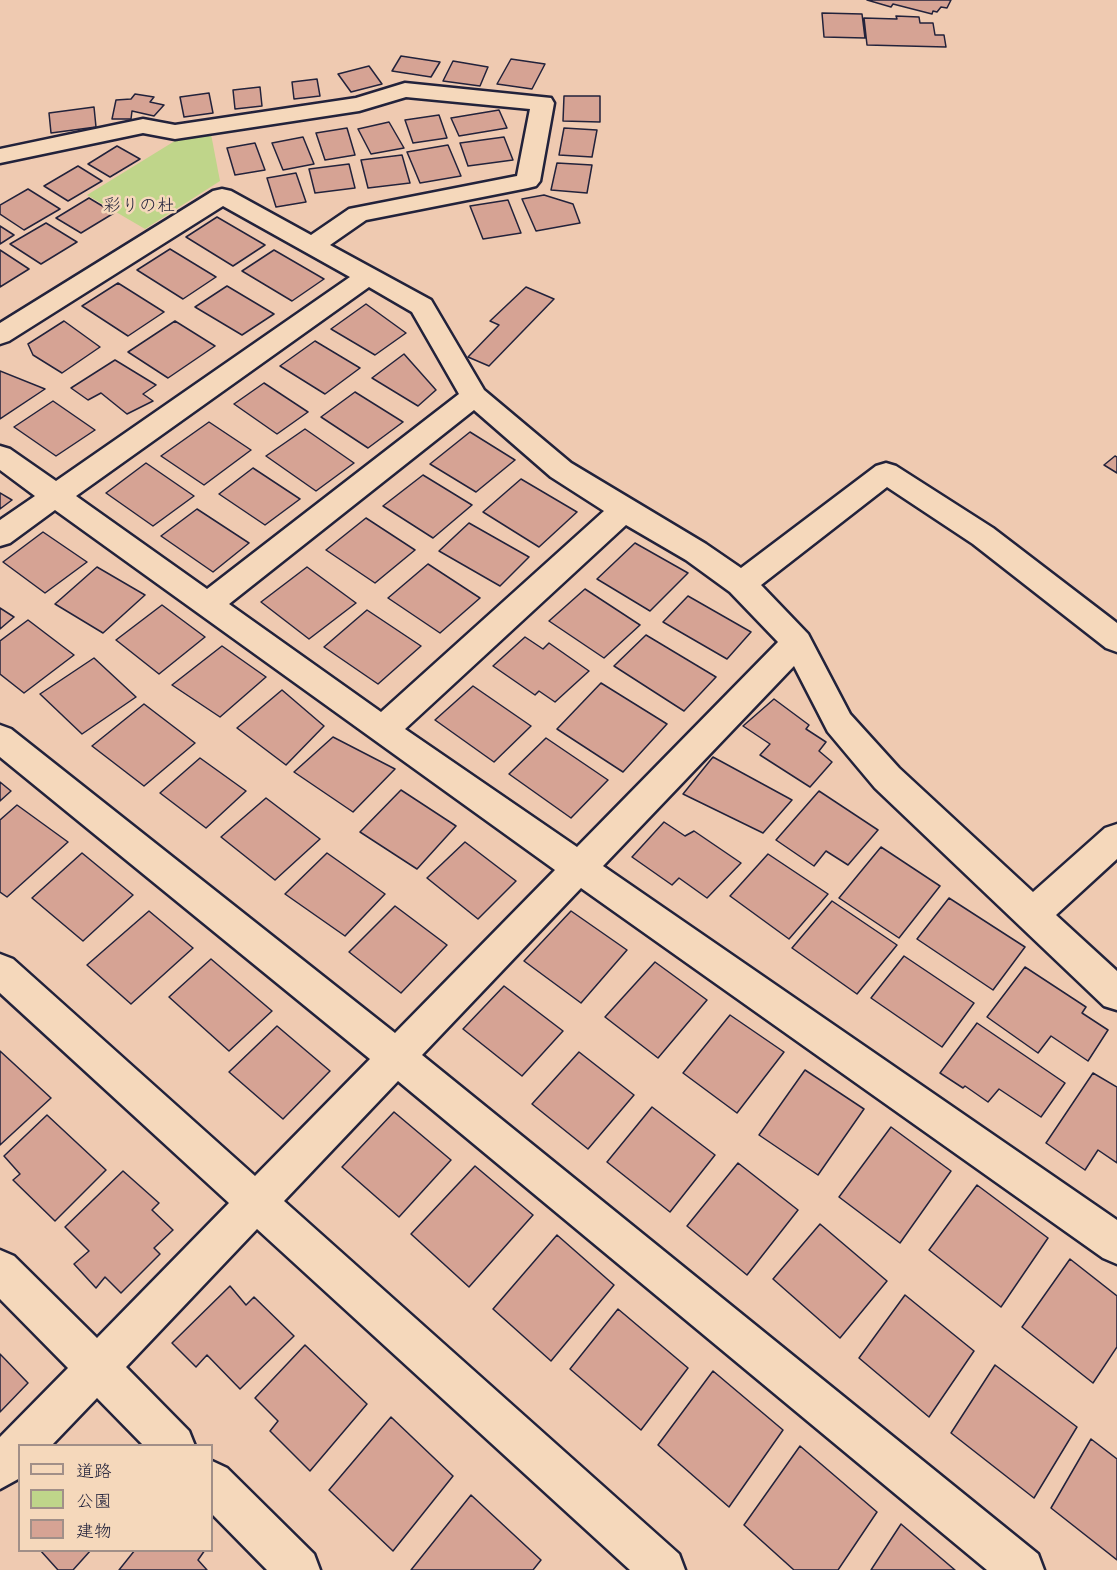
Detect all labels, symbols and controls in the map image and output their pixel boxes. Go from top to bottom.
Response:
district label: 彩りの杜 [103,195,175,217]
legend [18,1444,213,1552]
text: 道路 [76,1458,112,1483]
text: 公園 [76,1488,112,1513]
text: 建物 [76,1518,112,1543]

